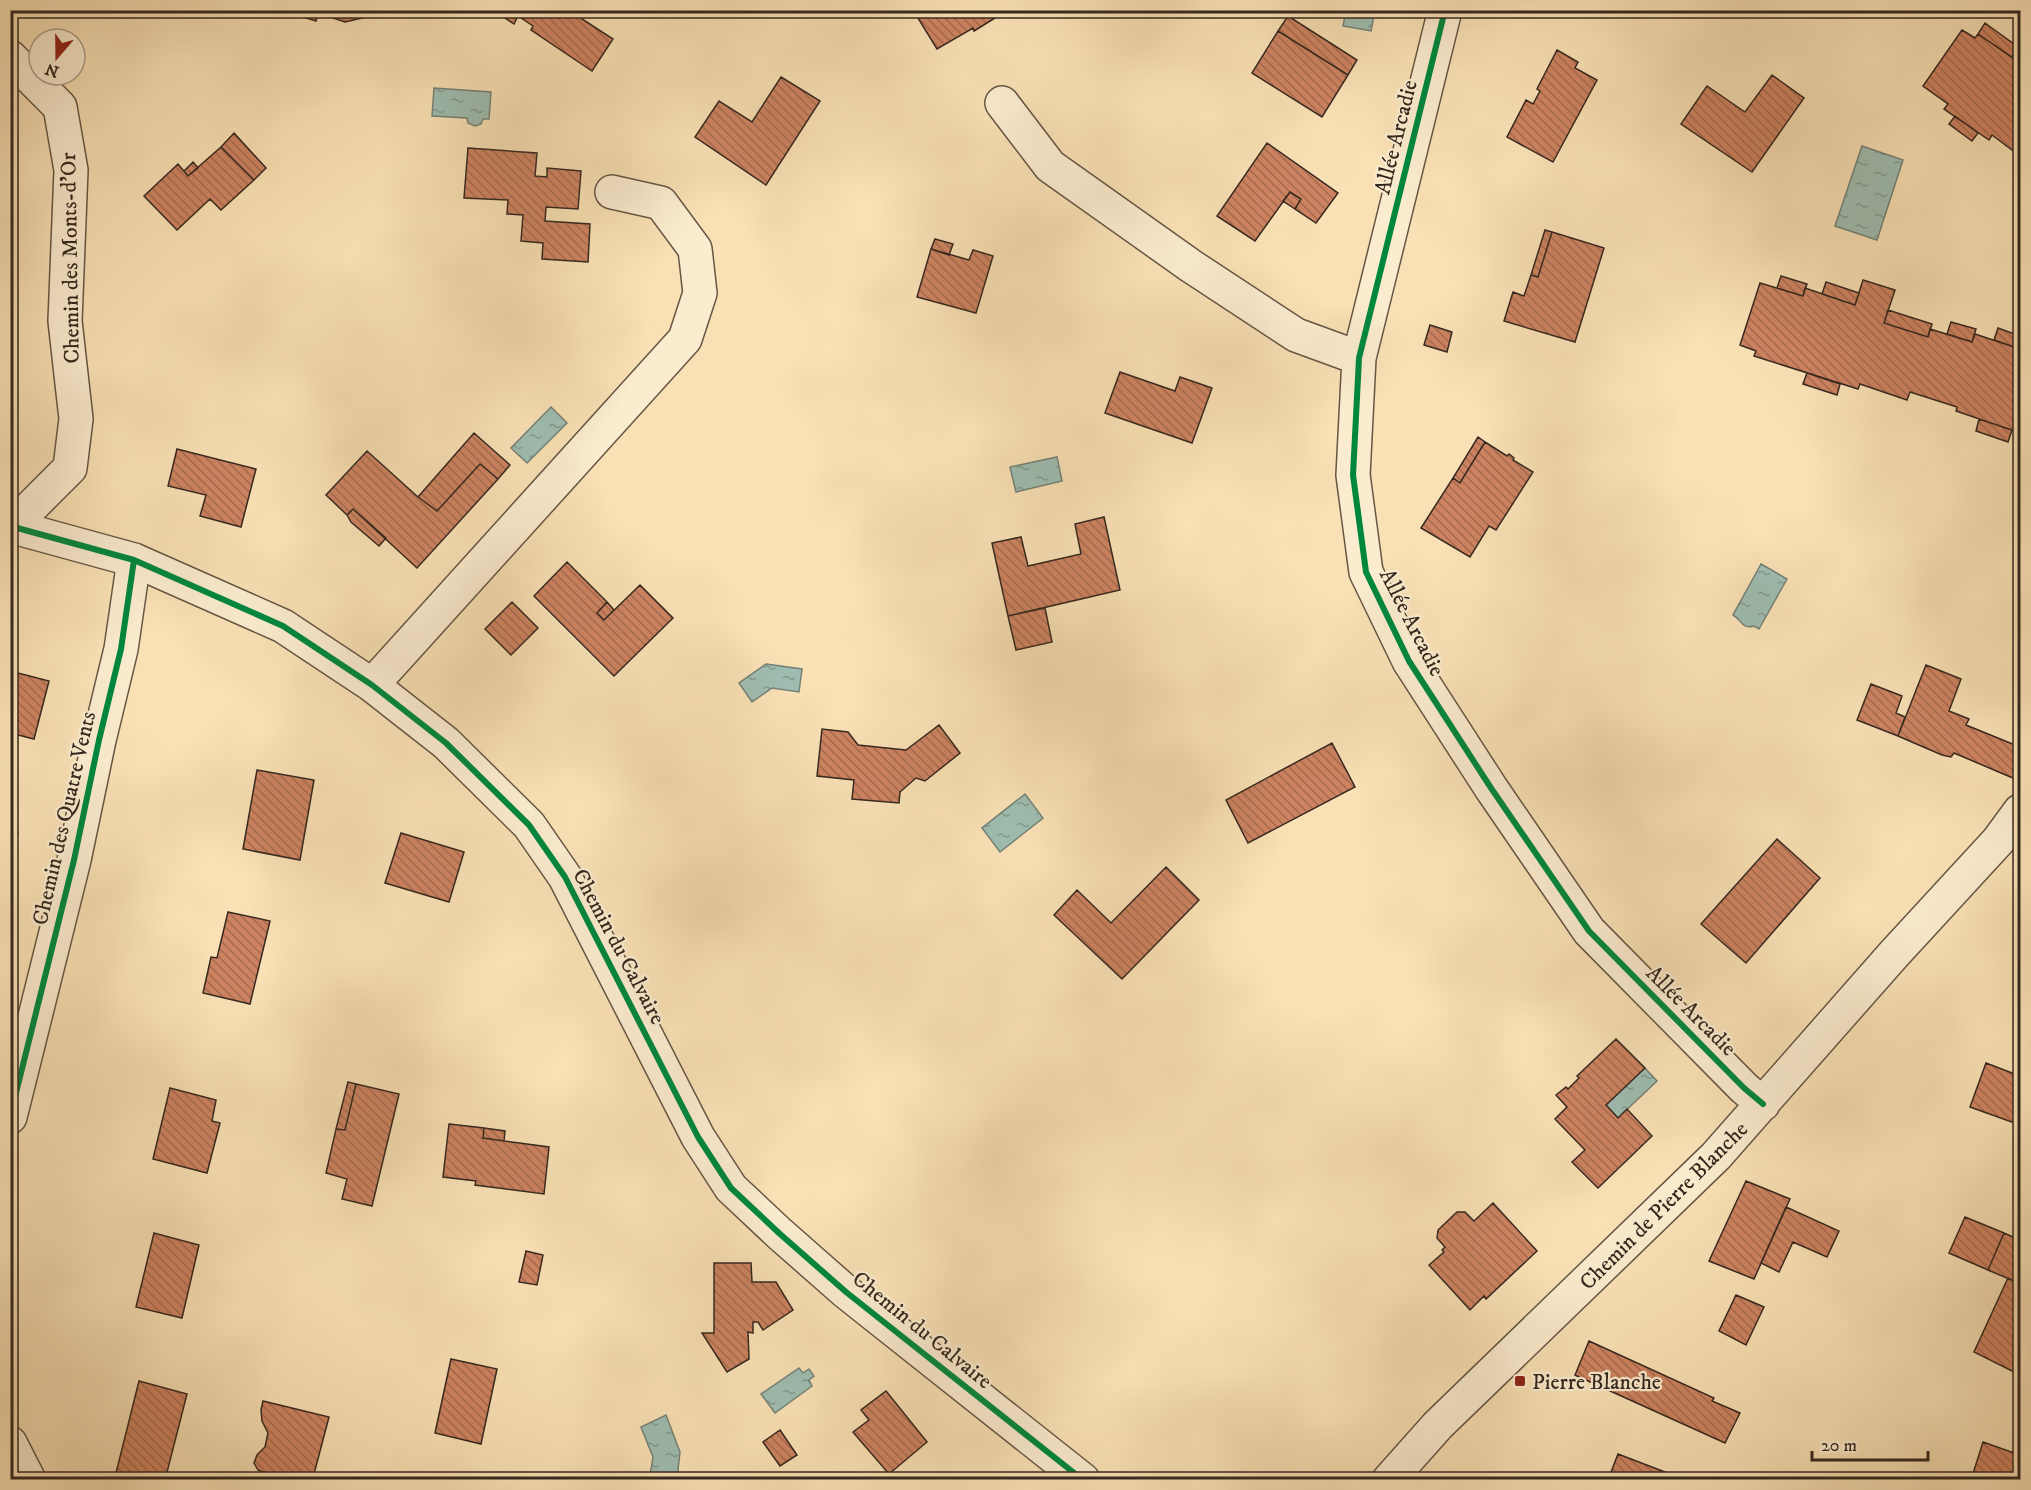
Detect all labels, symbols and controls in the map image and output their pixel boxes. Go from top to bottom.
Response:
north arrow [27,27,87,87]
text: N [43,59,62,82]
street label: Allée Arcadie [1369,77,1424,197]
street label: Chemin des Monts-d'Or [55,151,86,364]
street label: Allée Arcadie [1373,565,1450,681]
street label: Chemin des Quatre Vents [27,709,102,928]
street label: Chemin du Calvaire [566,864,671,1029]
street label: Allée Arcadie [1640,960,1742,1062]
street label: Chemin de Pierre Blanche [1574,1116,1754,1296]
street label: Chemin du Calvaire [847,1265,998,1395]
place label: Pierre Blanche [1532,1369,1661,1396]
marker: Pierre Blanche [1513,1374,1527,1388]
scale bar [1812,1424,1928,1462]
text: 20 m [1821,1435,1857,1457]

